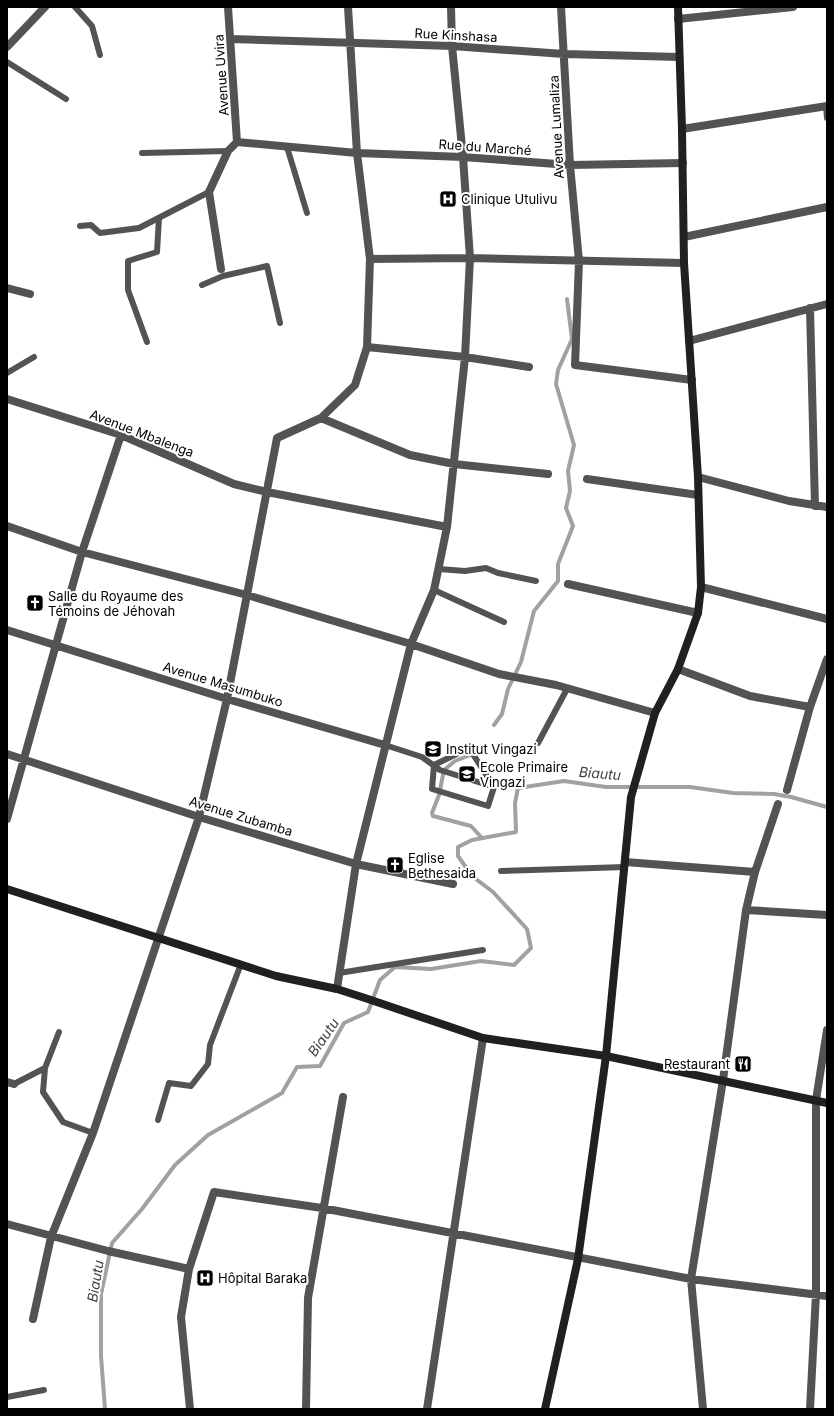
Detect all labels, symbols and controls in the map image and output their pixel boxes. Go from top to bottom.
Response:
street label: Rue Kinshasa [414,25,498,45]
street label: Avenue Uvira [210,34,232,116]
street label: Avenue Lumaliza [545,75,567,179]
street label: Rue du Marché [438,136,532,158]
hospital icon: Clinique Utulivu [438,189,458,209]
place label: Clinique Utulivu [461,191,557,207]
street label: Avenue Mbalenga [88,406,196,460]
place label: Salle du Royaume des Témoins de Jéhovah [48,588,184,619]
church icon: Salle du Royaume des Témoins de Jéhovah [25,593,45,613]
street label: Avenue Masumbuko [161,658,285,710]
school or university icon: Institut Vingazi [423,739,443,759]
place label: Institut Vingazi [446,741,537,757]
place label: Ecole Primaire Vingazi [480,759,568,790]
water label: Biautu [578,763,622,783]
school or university icon: Ecole Primaire Vingazi [457,764,477,784]
street label: Avenue Zubamba [187,793,295,839]
place label: Eglise Bethesaida [408,850,476,881]
church icon: Eglise Bethesaida [385,855,405,875]
water label: Biautu [304,1015,342,1059]
restaurant icon: Restaurant [733,1054,753,1074]
place label: Restaurant [664,1056,730,1072]
water label: Biautu [83,1259,107,1303]
hospital icon: Hôpital Baraka [195,1268,215,1288]
place label: Hôpital Baraka [218,1270,307,1286]

